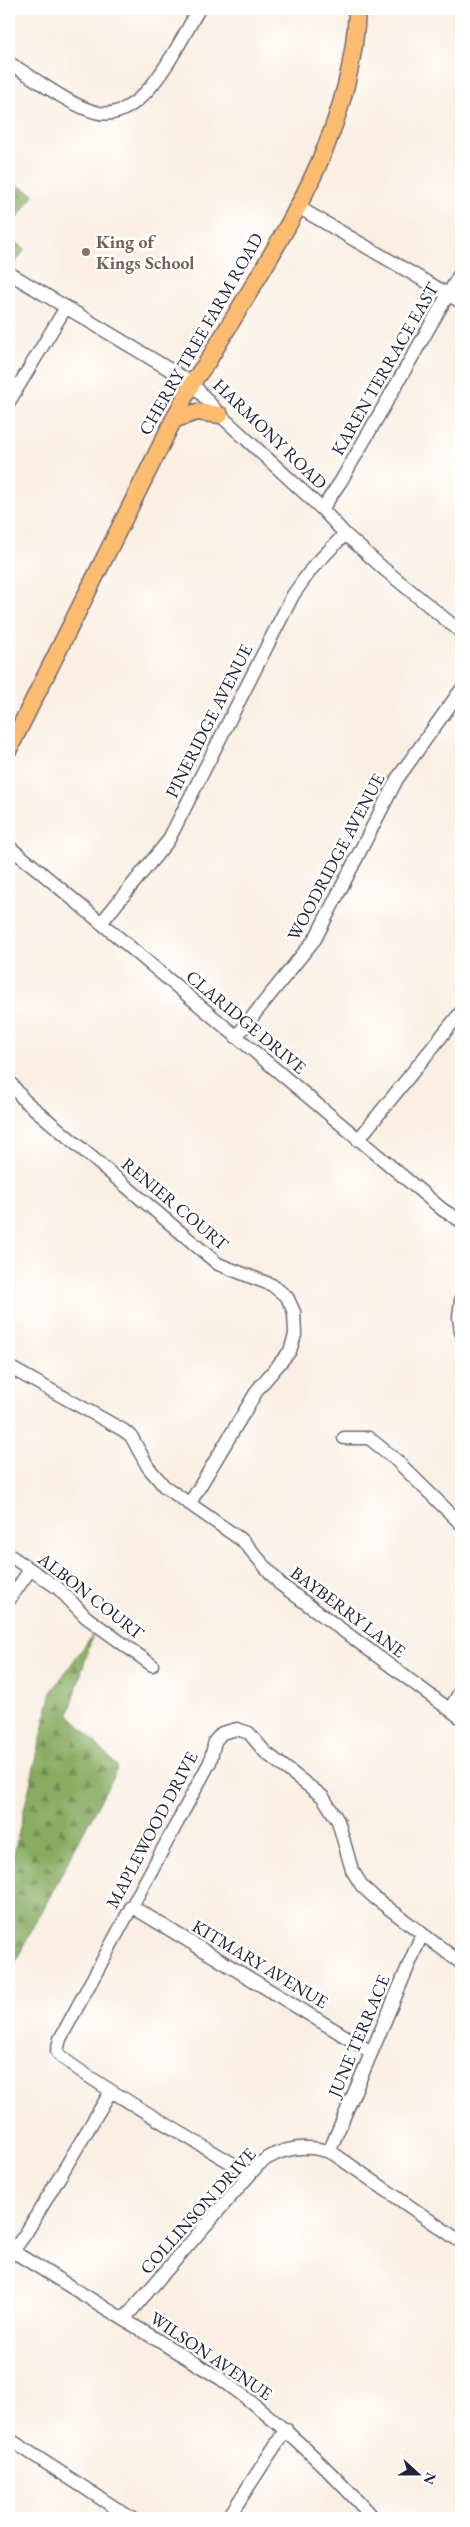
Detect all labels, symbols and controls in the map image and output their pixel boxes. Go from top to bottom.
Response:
street label: CHERRY TREE FARM ROAD [133,229,268,439]
place label: King of Kings School [96,230,194,274]
marker: King of Kings School [80,246,92,258]
street label: KAREN TERRACE EAST [326,277,444,459]
street label: HARMONY ROAD [208,373,332,494]
street label: PINERIDGE AVENUE [160,640,257,802]
street label: WOODRIDGE AVENUE [282,769,389,944]
street label: CLARIDGE DRIVE [182,965,311,1079]
street label: RENIER COURT [117,1152,234,1256]
street label: ALBON COURT [33,1547,150,1645]
street label: BAYBERRY LANE [286,1561,410,1662]
street label: MAPLEWOOD DRIVE [100,1747,203,1912]
street label: KITMARY AVENUE [188,1914,332,2013]
street label: JUNE TERRACE [322,1971,395,2102]
street label: COLLINSON DRIVE [135,2143,261,2279]
street label: WILSON AVENUE [146,2306,277,2405]
north arrow [392,2450,442,2500]
text: N [419,2470,441,2488]

